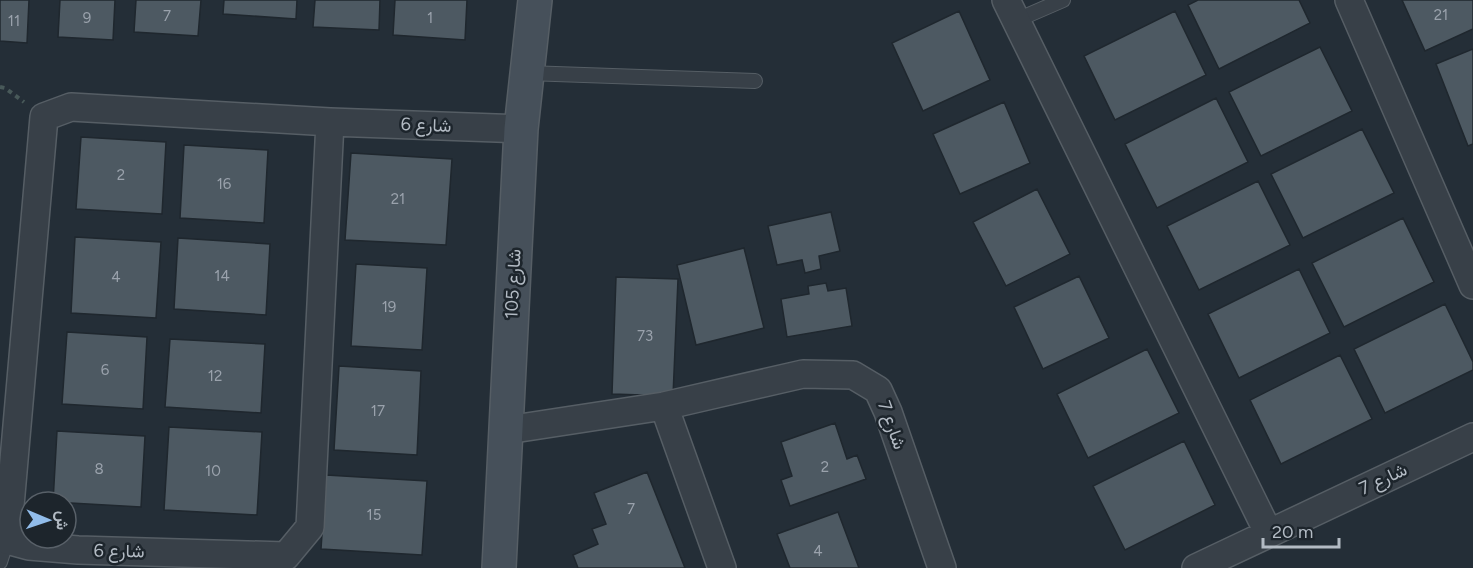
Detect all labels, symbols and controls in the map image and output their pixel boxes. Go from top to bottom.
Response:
house number: 21 [1434,6,1448,24]
house number: 7 [163,7,171,25]
house number: 9 [83,9,91,27]
house number: 1 [427,9,433,27]
house number: 11 [8,12,20,30]
street label: شارع 6 [400,113,452,138]
house number: 2 [117,166,125,184]
house number: 16 [217,175,232,193]
house number: 21 [391,190,405,208]
street label: شارع 105 [500,248,527,320]
house number: 14 [214,267,230,285]
house number: 4 [111,268,121,286]
house number: 19 [382,298,396,316]
house number: 73 [637,327,653,345]
house number: 6 [101,361,110,379]
house number: 12 [208,367,222,385]
street label: شارع 7 [872,398,911,453]
house number: 17 [371,402,385,420]
house number: 2 [821,458,829,476]
street label: شارع 7 [1356,458,1411,501]
house number: 8 [94,460,104,478]
house number: 10 [205,462,221,480]
north arrow [18,490,78,550]
house number: 7 [627,500,635,518]
house number: 15 [367,506,381,524]
text: ش [53,511,72,530]
scale bar [1263,511,1340,549]
text: 20 m [1272,521,1313,543]
street label: شارع 6 [93,540,145,563]
house number: 4 [813,542,823,560]

